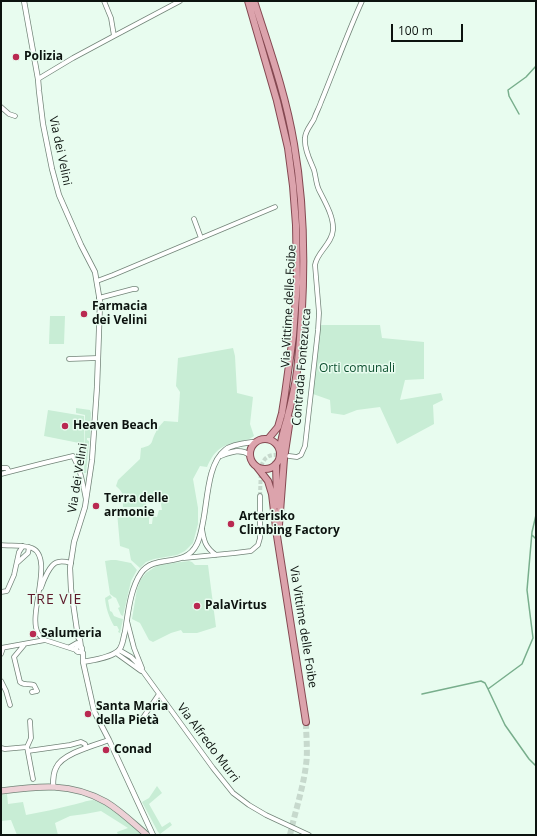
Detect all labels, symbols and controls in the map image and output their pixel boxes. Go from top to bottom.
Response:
scale bar [393,16,465,42]
text: 100 m [398,22,433,39]
place label: Polizia [24,50,63,64]
marker: Polizia [11,52,21,62]
street label: Via dei Velini [46,115,74,187]
street label: Via Vittime delle Foibe [279,244,299,368]
place label: Farmacia dei Velini [92,300,147,328]
street label: Contrada Fontezucca [290,308,314,426]
marker: Farmacia dei Velini [79,309,89,319]
park label: Orti comunali [319,362,395,376]
place label: Heaven Beach [73,419,158,433]
marker: Heaven Beach [60,421,70,431]
street label: Via dei Velini [65,442,91,514]
place label: Terra delle armonie [104,492,168,520]
marker: Terra delle armonie [91,501,101,511]
place label: Arterisko Climbing Factory [239,510,340,538]
marker: Arterisko Climbing Factory [226,519,236,529]
street label: Via Vittime delle Foibe [286,565,320,689]
district label: TRE VIE [28,592,82,608]
place label: PalaVirtus [205,599,267,613]
marker: PalaVirtus [192,601,202,611]
place label: Salumeria [41,627,102,641]
marker: Salumeria [28,629,38,639]
place label: Santa Maria della Pietà [96,700,168,728]
street label: Via Alfredo Murri [174,701,242,785]
marker: Santa Maria della Pietà [83,709,93,719]
place label: Conad [114,743,152,757]
marker: Conad [101,745,111,755]

